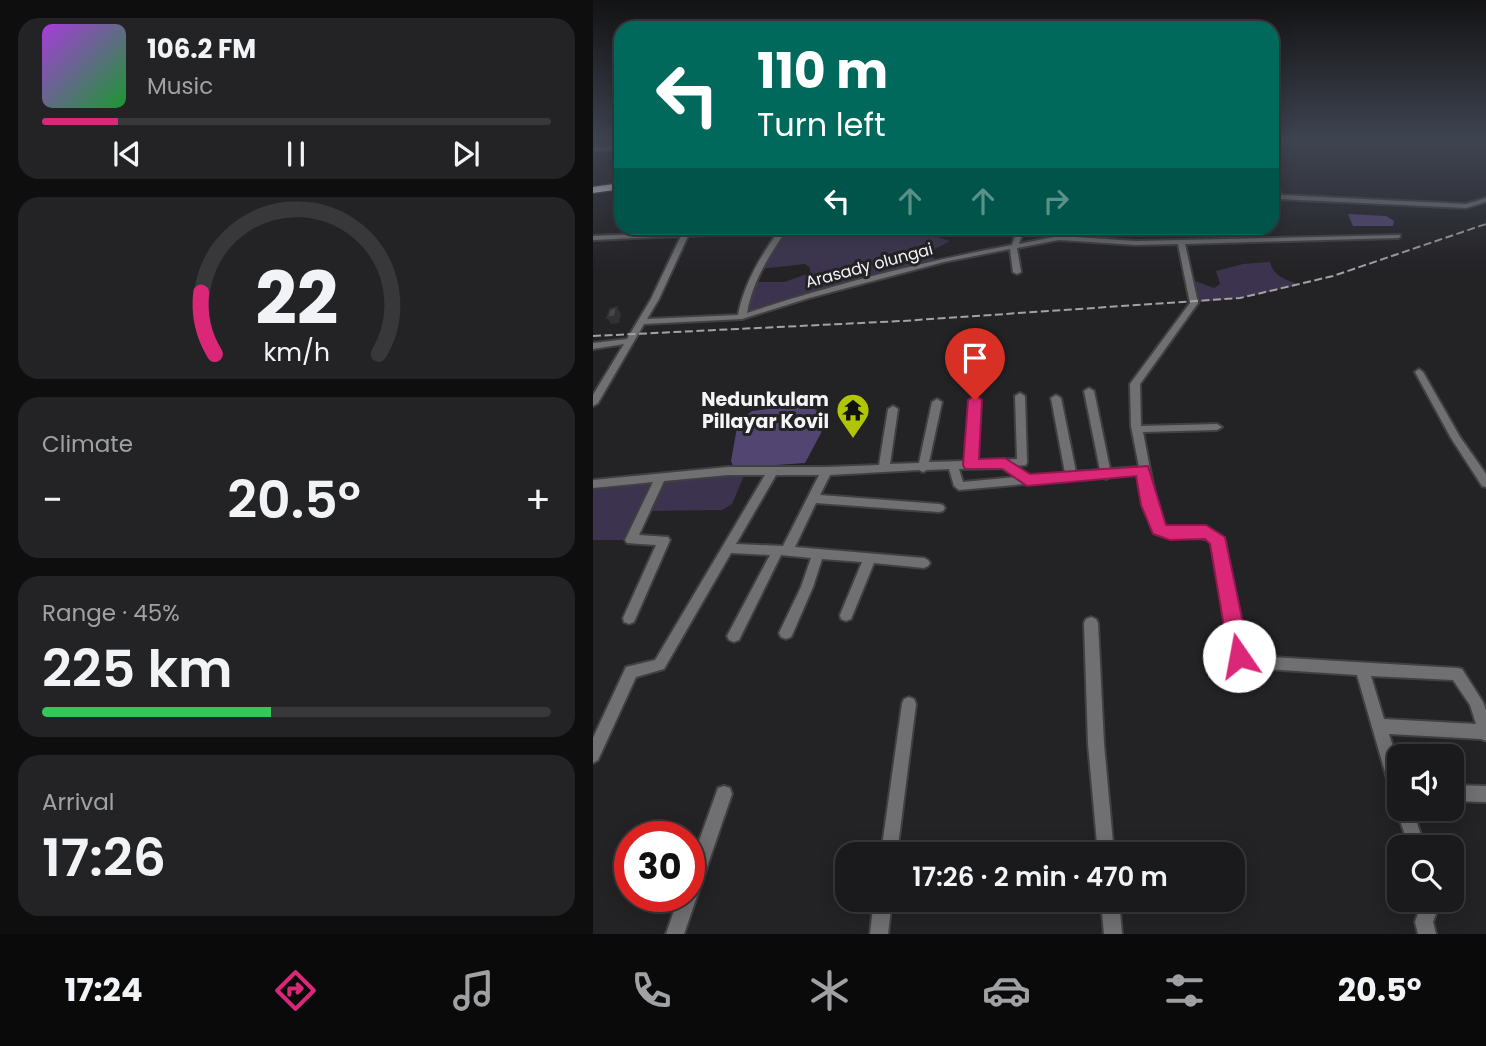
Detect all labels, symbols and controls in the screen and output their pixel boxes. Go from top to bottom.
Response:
text: 106.2 FM [147,31,256,67]
text: 110 m [757,37,888,105]
icon: left [642,49,733,140]
text: Music [147,70,213,102]
text: Turn left [757,102,886,147]
icon: previous [108,135,146,173]
icon: pause [277,135,315,173]
icon: next [447,135,485,173]
icon: left [818,182,856,220]
icon: ahead [891,182,929,220]
icon: ahead [964,182,1002,220]
icon: right [1037,182,1075,220]
street label: Arasady olungai [803,237,935,294]
text: 22 [255,248,338,349]
pin [945,328,1005,400]
text: km/h [263,335,330,370]
icon: arrive [956,339,994,377]
place label: Nedunkulam Pillayar Kovil [701,386,829,435]
temple icon: Nedunkulam Pillayar Kovil [834,391,872,440]
text: Climate [42,428,133,460]
text: 20.5° [227,463,361,536]
text: − [42,473,63,526]
text: + [525,473,551,526]
text: Range · 45% [42,597,180,629]
position arrow [1202,619,1276,693]
text: 225 km [42,632,232,705]
map controls [1387,744,1464,912]
button: sound [1387,744,1464,821]
text: Arrival [42,786,114,818]
text: 17:26 [42,821,166,894]
speed limit sign: 30 [614,821,705,912]
button: search [1387,835,1464,912]
text: 17:26 · 2 min · 470 m [912,859,1168,895]
icon: directions [271,966,320,1015]
icon: music [449,966,498,1015]
icon: phone [627,966,676,1015]
icon: climate [805,966,854,1015]
icon: car [982,966,1031,1015]
icon: filters [1160,966,1209,1015]
text: 17:24 [64,967,143,1012]
text: 20.5° [1338,967,1422,1012]

